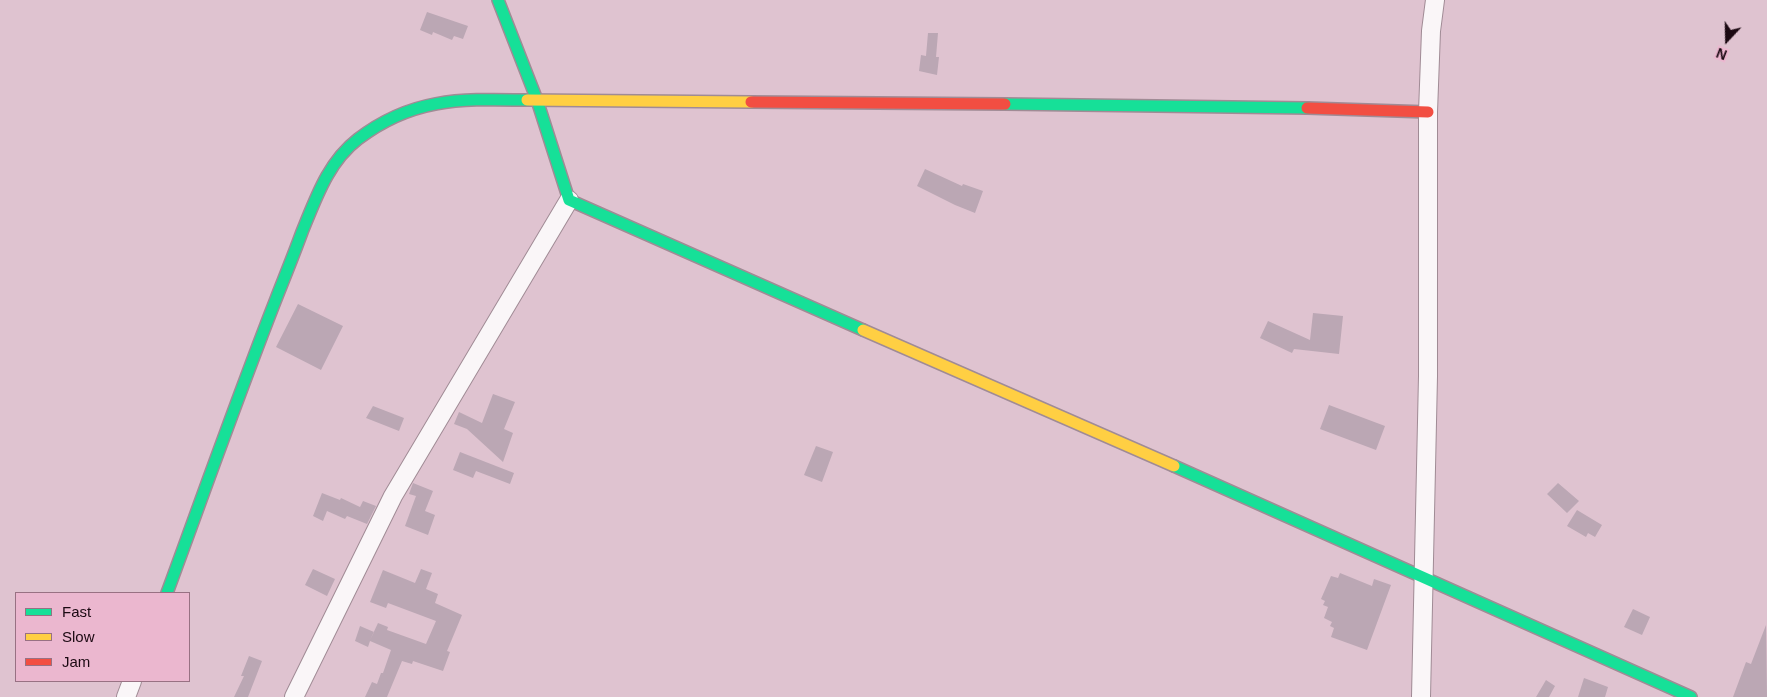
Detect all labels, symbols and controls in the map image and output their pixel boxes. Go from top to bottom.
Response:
north arrow [1702,15,1752,65]
text: N [1714,45,1729,63]
legend [15,592,190,682]
text: Fast [62,603,91,620]
text: Slow [62,628,95,645]
text: Jam [62,653,90,670]

